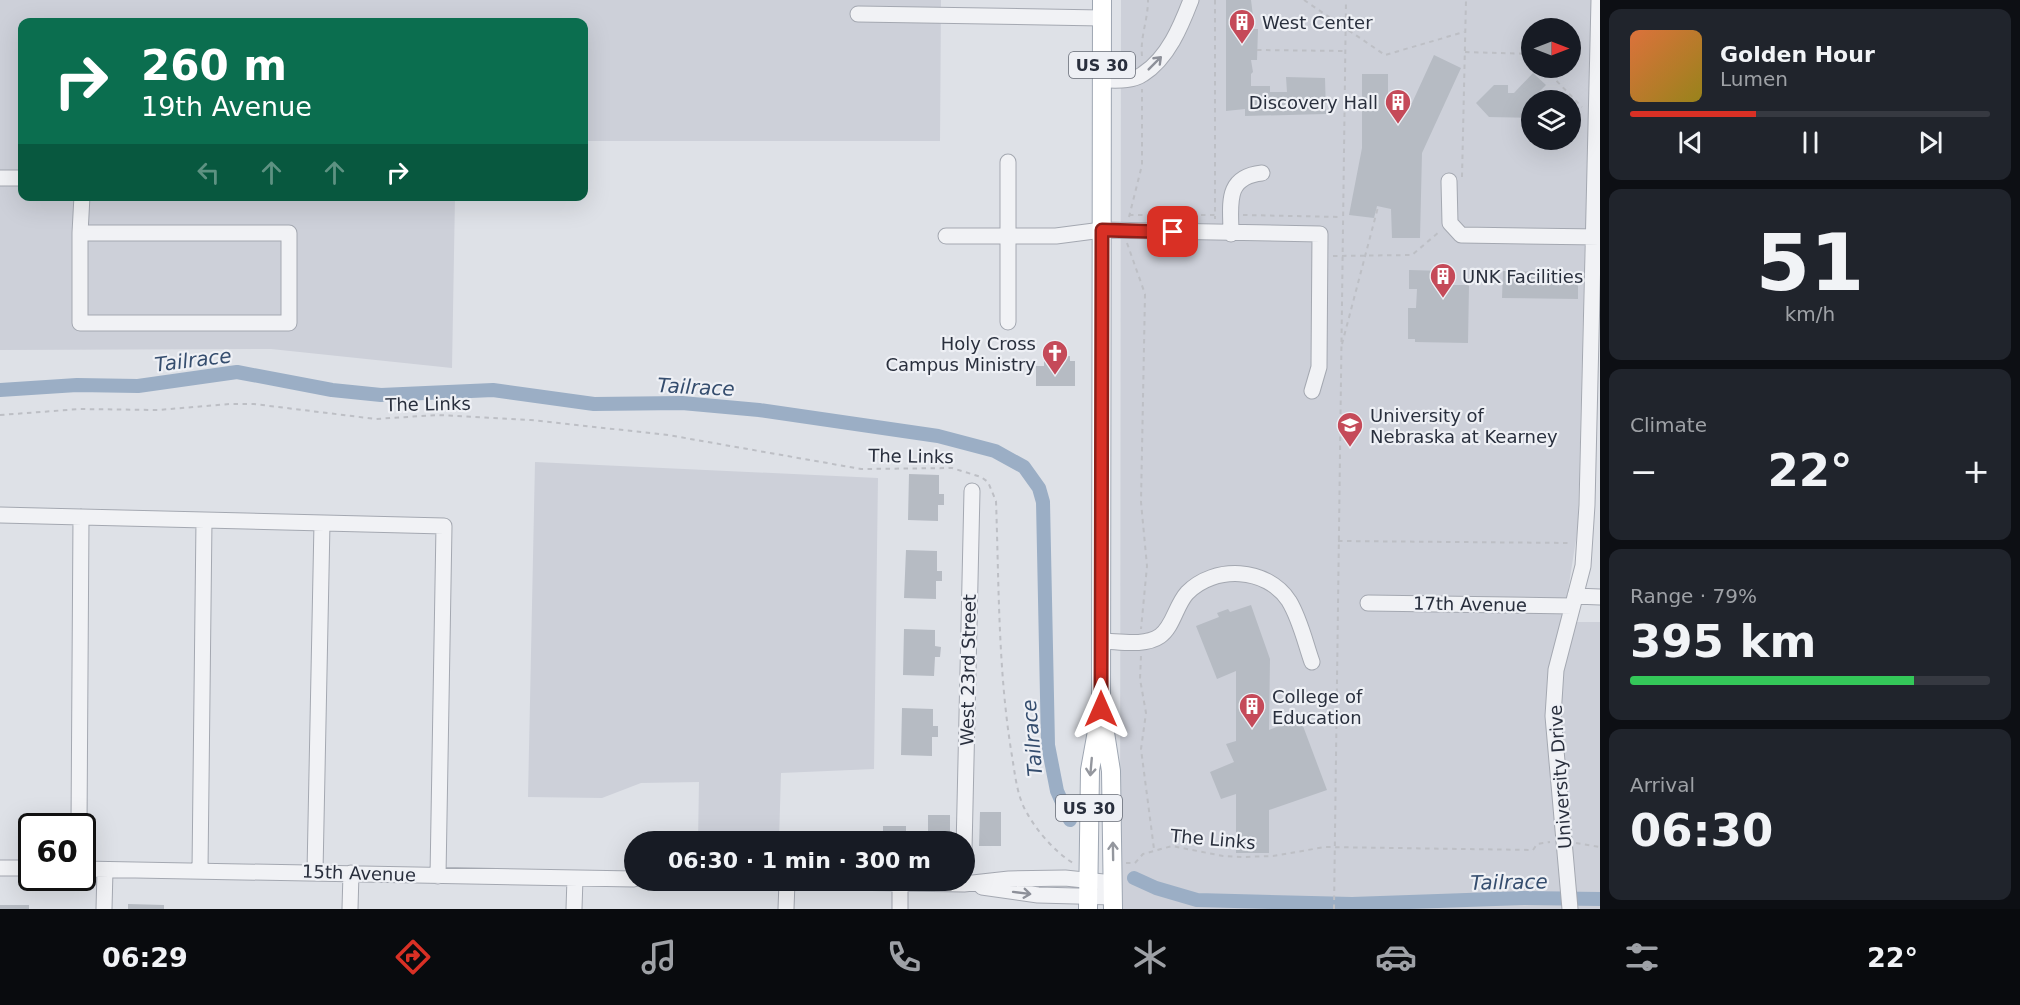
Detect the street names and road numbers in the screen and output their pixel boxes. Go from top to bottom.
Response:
road number: US 30 [1069,52,1135,78]
street label: The Links [384,393,471,415]
street label: The Links [867,445,954,467]
street label: 17th Avenue [1413,593,1527,615]
street label: West 23rd Street [956,594,980,746]
street label: University Drive [1544,704,1576,850]
road number: US 30 [1056,795,1122,821]
street label: The Links [1169,825,1256,853]
street label: 15th Avenue [302,861,416,885]

